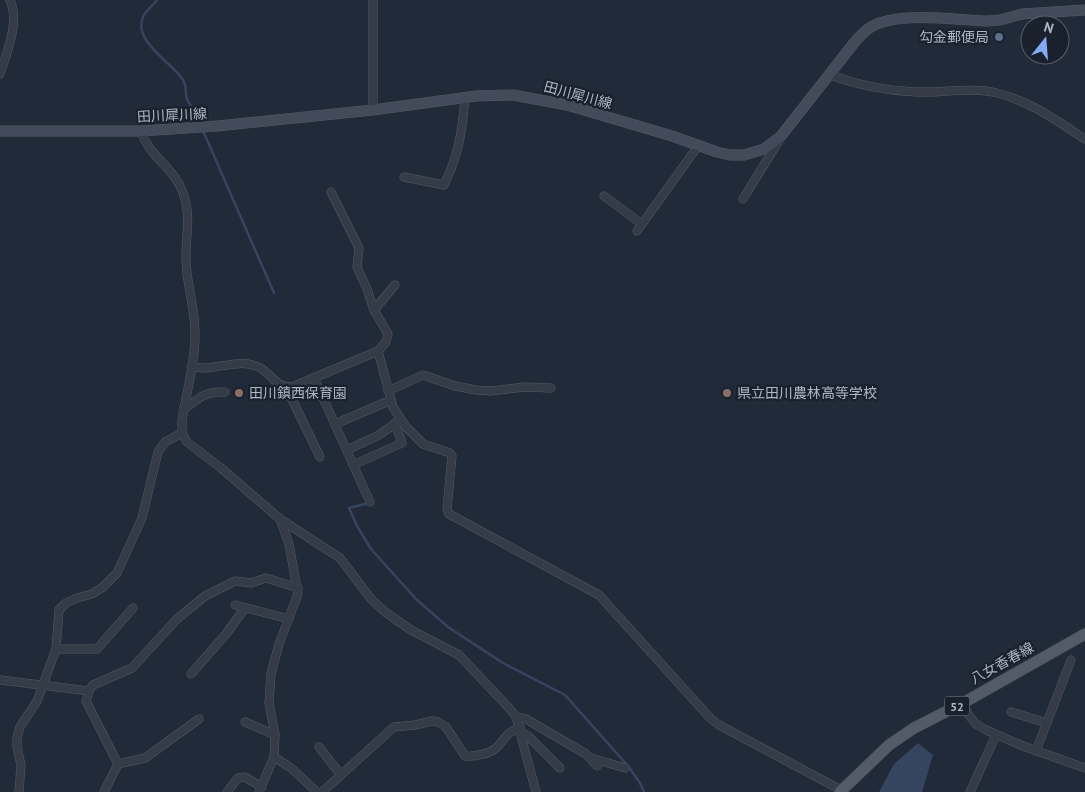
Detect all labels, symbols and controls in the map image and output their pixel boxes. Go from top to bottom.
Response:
north arrow [1020,15,1070,65]
text: N [1042,18,1056,38]
place label: 勾金郵便局 [919,28,989,46]
marker: 勾金郵便局 [993,31,1005,43]
street label: 田川犀川線 [542,77,614,113]
street label: 田川犀川線 [137,104,207,126]
place label: 田川鎮西保育園 [249,384,347,402]
place label: 県立田川農林高等学校 [737,384,877,402]
marker: 田川鎮西保育園 [233,387,245,399]
marker: 県立田川農林高等学校 [721,387,733,399]
street label: 八女香春線 [967,638,1037,688]
road number: 52 [944,696,970,716]

